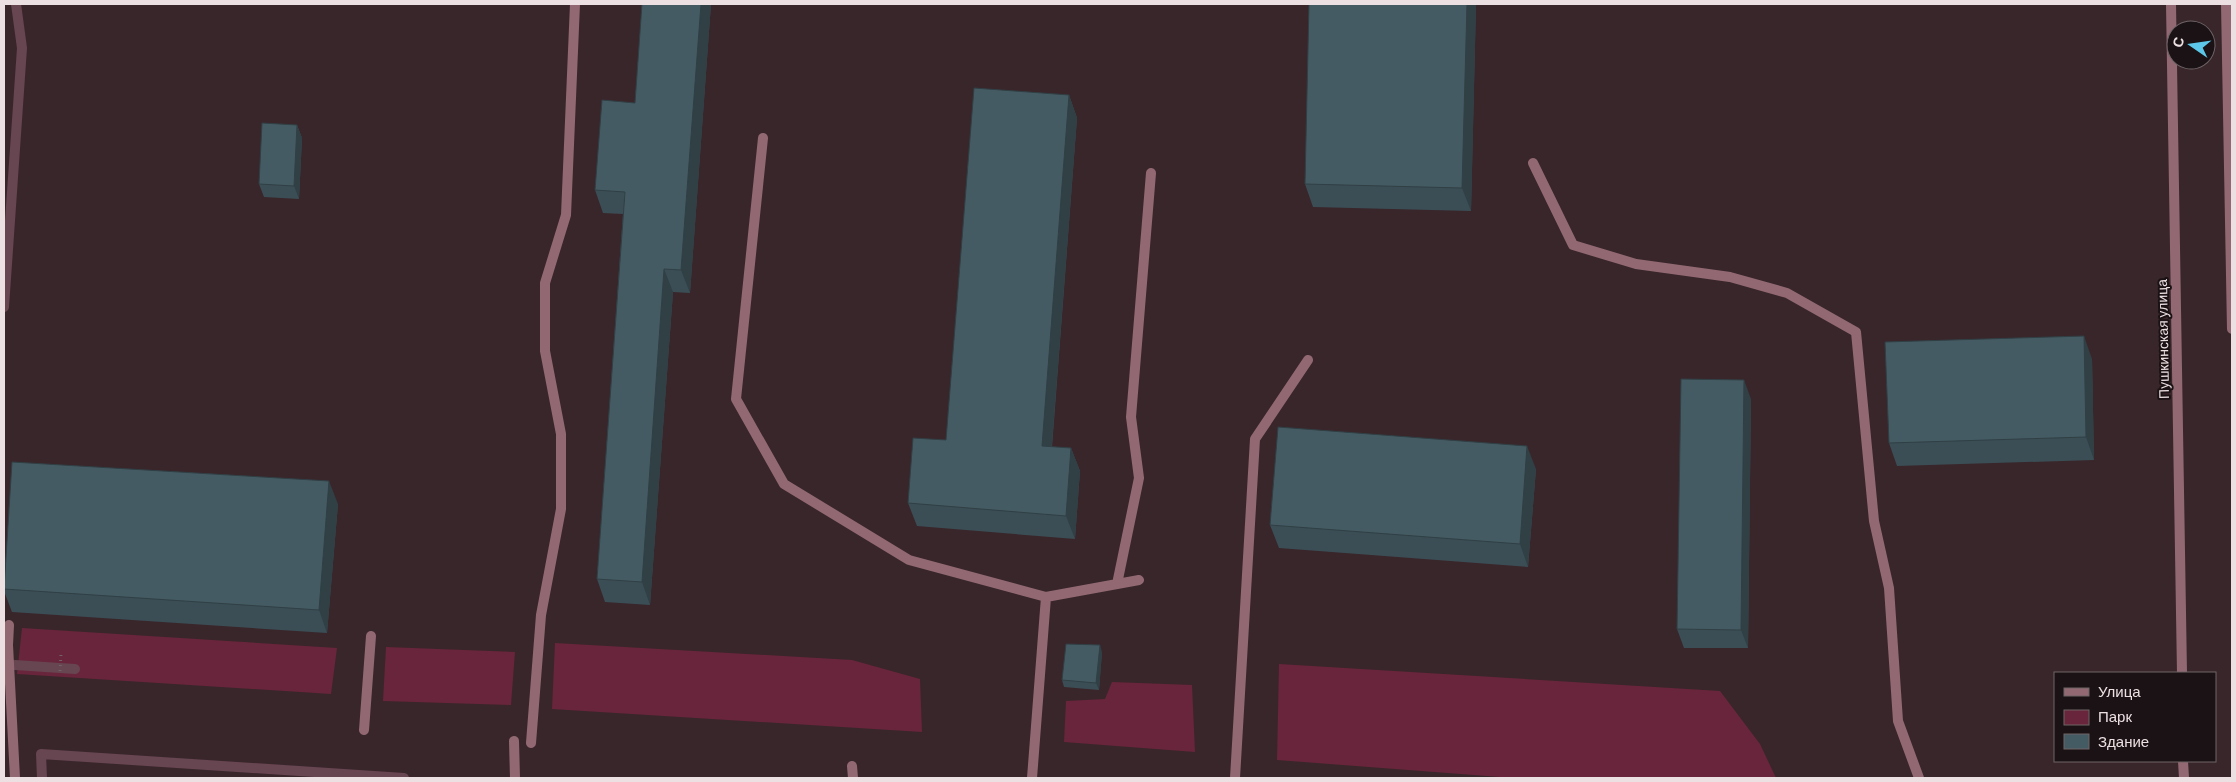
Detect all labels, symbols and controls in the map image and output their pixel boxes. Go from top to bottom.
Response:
north arrow [2166,20,2216,70]
text: С [2168,35,2187,49]
street label: Пушкинская улица [2153,279,2172,399]
legend [2054,672,2216,762]
text: Улица [2098,682,2141,700]
text: Парк [2098,707,2132,725]
text: Здание [2098,732,2149,750]

